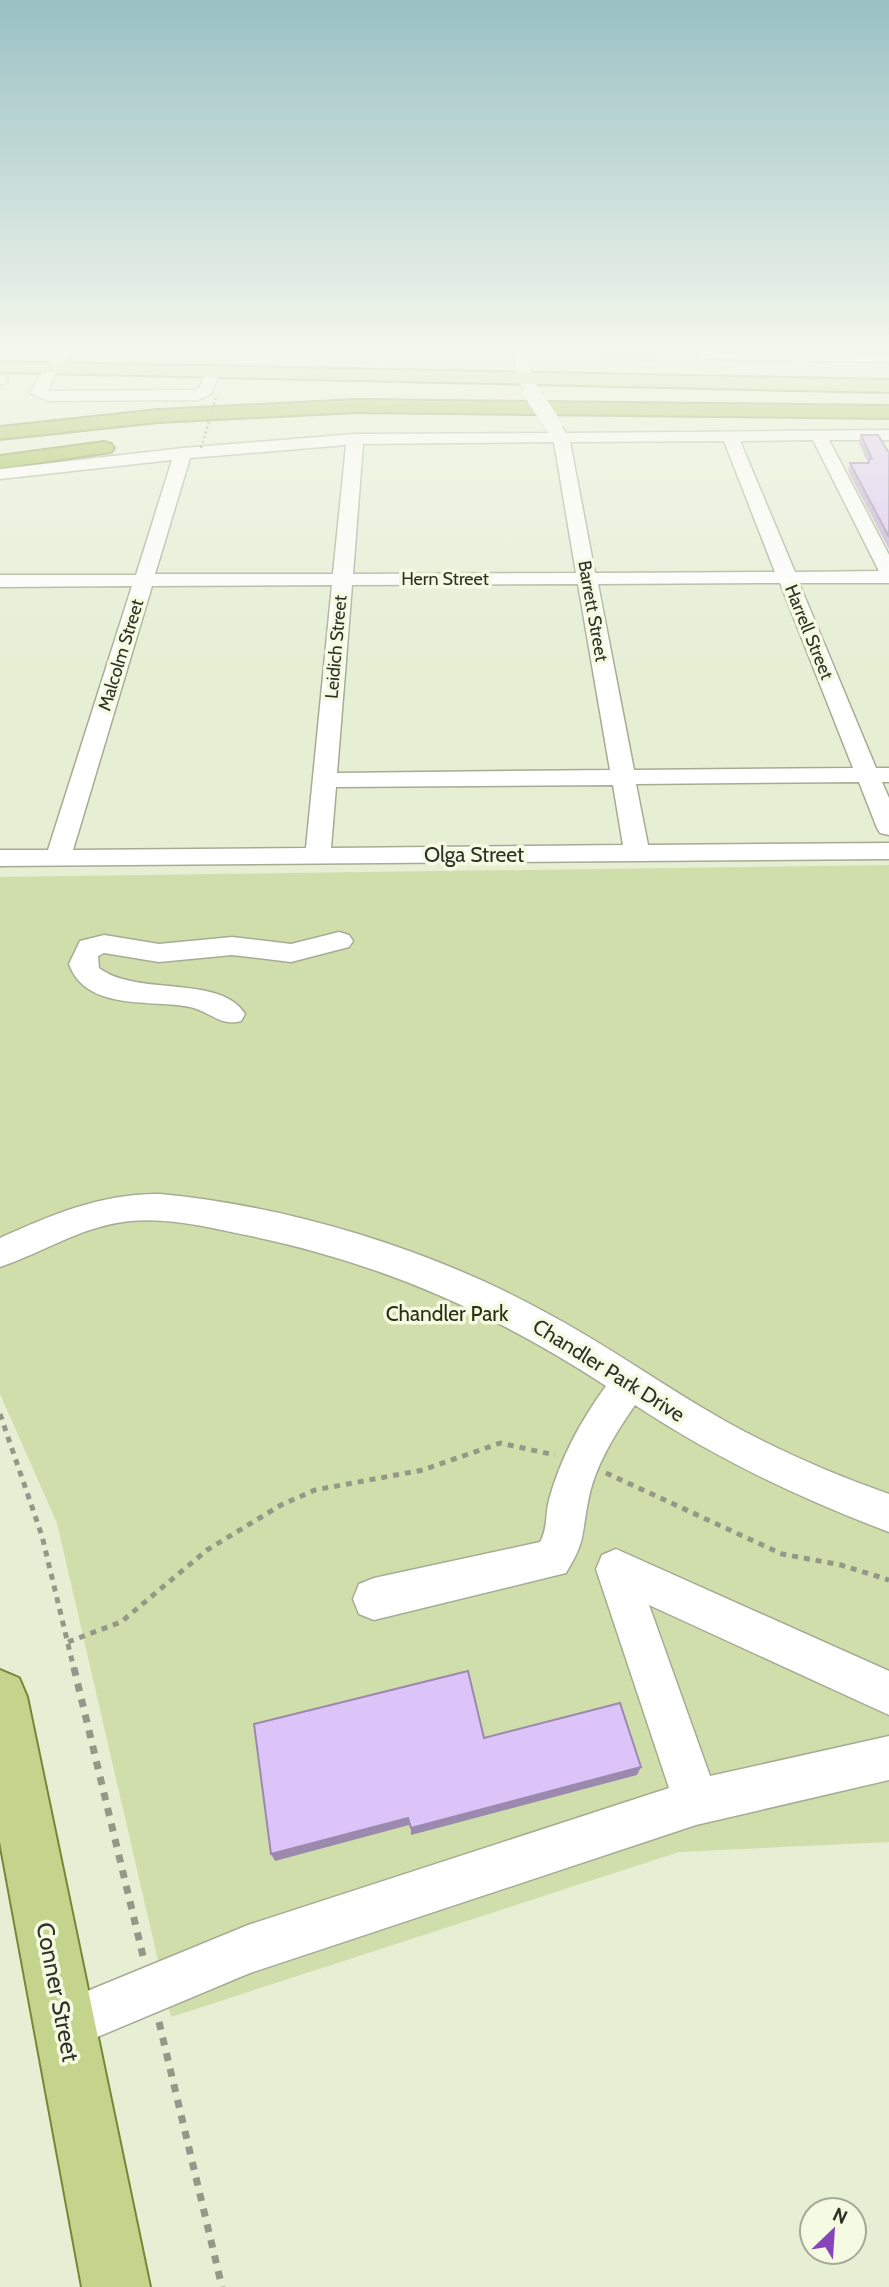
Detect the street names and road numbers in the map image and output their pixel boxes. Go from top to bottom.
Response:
street label: Barrett Street [573,559,613,663]
street label: Hern Street [401,568,489,590]
street label: Harrell Street [780,581,838,683]
street label: Leidich Street [321,594,351,700]
street label: Malcolm Street [94,597,148,713]
street label: Olga Street [424,842,524,867]
street label: Chandler Park Drive [528,1313,690,1427]
street label: Conner Street [30,1920,86,2064]

